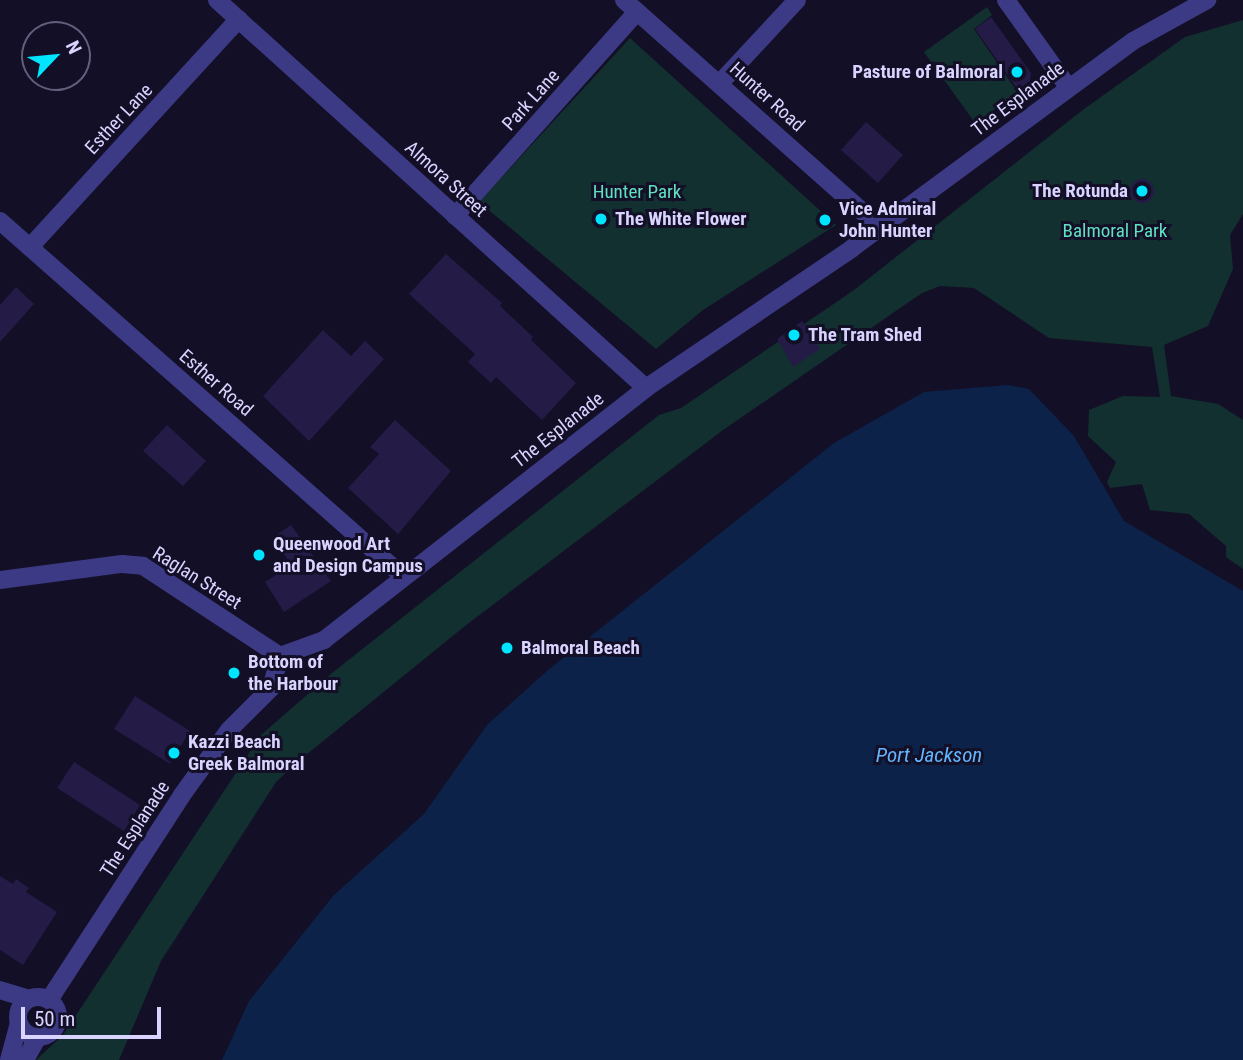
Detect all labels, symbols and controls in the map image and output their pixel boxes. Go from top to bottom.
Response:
north arrow [21,21,91,91]
text: N [61,37,86,58]
street label: Hunter Road [725,57,809,137]
street label: The Esplanade [967,57,1069,141]
place label: Pasture of Balmoral [852,61,1003,83]
marker: Pasture of Balmoral [1009,64,1025,80]
street label: Park Lane [498,65,564,135]
street label: Esther Lane [81,79,157,159]
street label: Almora Street [400,136,492,222]
place label: The Rotunda [1032,180,1128,202]
park label: Hunter Park [593,181,681,203]
marker: The Rotunda [1134,183,1150,199]
place label: Vice Admiral John Hunter [839,198,936,242]
place label: The White Flower [615,208,747,230]
marker: The White Flower [593,211,609,227]
marker: Vice Admiral John Hunter [817,212,833,228]
park label: Balmoral Park [1063,220,1167,242]
place label: The Tram Shed [808,324,922,346]
marker: The Tram Shed [786,327,802,343]
street label: Esther Road [175,345,257,421]
street label: The Esplanade [508,387,608,473]
place label: Queenwood Art and Design Campus [273,533,423,577]
street label: Raglan Street [149,542,245,614]
marker: Queenwood Art and Design Campus [251,547,267,563]
place label: Balmoral Beach [521,637,640,659]
marker: Balmoral Beach [499,640,515,656]
place label: Bottom of the Harbour [248,651,338,695]
marker: Bottom of the Harbour [226,665,242,681]
place label: Kazzi Beach Greek Balmoral [188,731,305,775]
water label: Port Jackson [876,742,982,768]
marker: Kazzi Beach Greek Balmoral [166,745,182,761]
street label: The Esplanade [96,777,174,881]
scale bar [24,993,164,1038]
text: 50 m [34,1007,75,1031]

